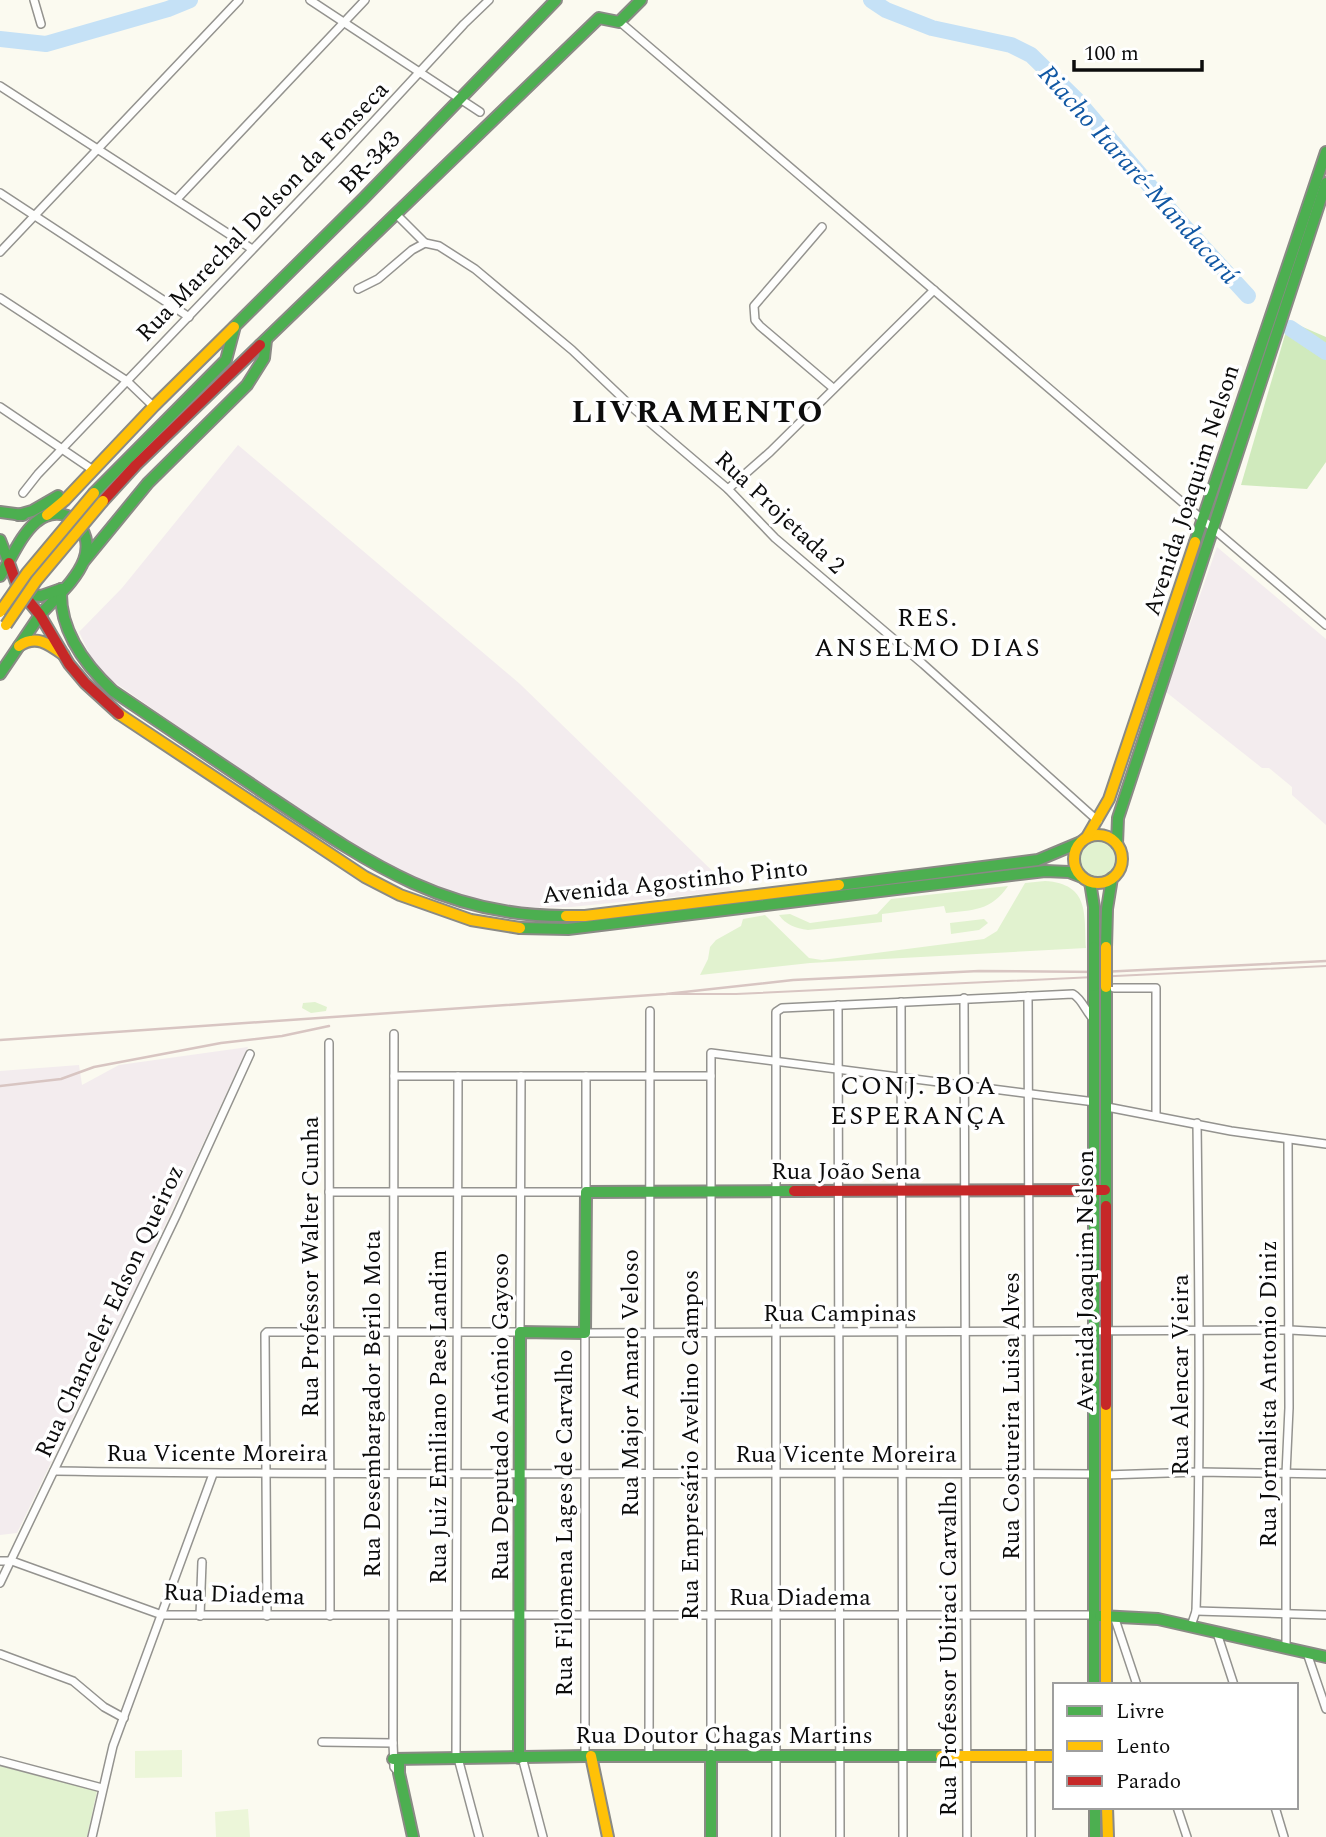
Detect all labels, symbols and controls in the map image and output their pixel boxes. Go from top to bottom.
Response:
scale bar [1074,28,1202,72]
text: 100 m [1084,38,1139,70]
water label: Riacho Itararé-Mandacarú [1028,56,1249,294]
street label: Rua Marechal Delson da Fonseca [128,73,398,350]
street label: BR-343 [330,123,409,203]
street label: Avenida Joaquim Nelson [1134,360,1250,621]
district label: LIVRAMENTO [572,388,825,437]
street label: Rua Projetada 2 [706,443,853,583]
district label: RES. ANSELMO DIAS [814,598,1042,668]
street label: Avenida Agostinho Pinto [540,850,810,914]
district label: CONJ. BOA ESPERANÇA [830,1066,1008,1136]
street label: Rua Professor Walter Cunha [293,1116,329,1418]
street label: Avenida Joaquim Nelson [1068,1150,1104,1412]
street label: Rua João Sena [771,1154,921,1190]
street label: Rua Chanceler Edson Queiroz [26,1159,194,1464]
street label: Rua Desembargador Berilo Mota [355,1230,391,1578]
street label: Rua Jornalista Antonio Diniz [1251,1240,1287,1548]
street label: Rua Major Amaro Veloso [613,1249,649,1517]
street label: Rua Juiz Emiliano Paes Landim [421,1250,457,1584]
street label: Rua Deputado Antônio Gayoso [483,1253,519,1581]
street label: Rua Empresário Avelino Campos [673,1270,709,1620]
street label: Rua Costureira Luisa Alves [994,1272,1030,1560]
street label: Rua Alencar Vieira [1163,1274,1199,1476]
street label: Rua Campinas [763,1296,917,1332]
street label: Rua Filomena Lages de Carvalho [547,1349,583,1697]
street label: Rua Vicente Moreira [106,1436,328,1472]
street label: Rua Vicente Moreira [735,1437,957,1473]
street label: Rua Professor Ubiraci Carvalho [931,1481,967,1817]
street label: Rua Diadema [162,1575,306,1615]
street label: Rua Diadema [729,1580,871,1616]
legend [1053,1683,1298,1809]
text: Livre [1116,1696,1164,1728]
street label: Rua Doutor Chagas Martins [575,1718,873,1754]
text: Lento [1116,1731,1170,1763]
text: Parado [1116,1766,1181,1798]

